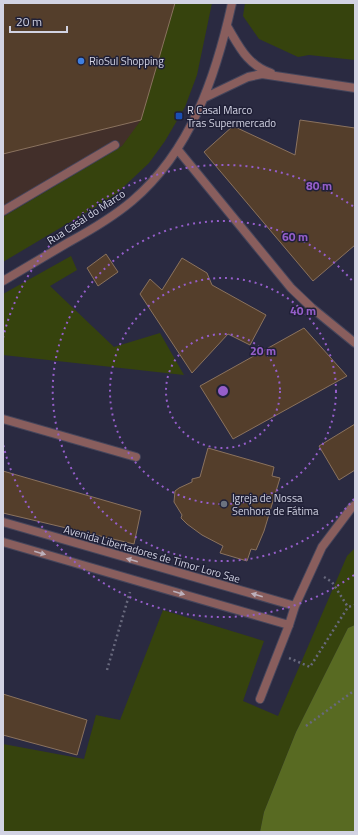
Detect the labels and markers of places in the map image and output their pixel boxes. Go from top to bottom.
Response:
place label: RioSul Shopping [89,53,164,69]
marker: RioSul Shopping [76,56,86,66]
place label: R Casal Marco Tras Supermercado [187,102,276,131]
marker: R Casal Marco Tras Supermercado [174,111,184,121]
centre of rings [216,384,230,398]
place label: Igreja de Nossa Senhora de Fátima [232,490,319,519]
marker: Igreja de Nossa Senhora de Fátima [219,499,229,509]

